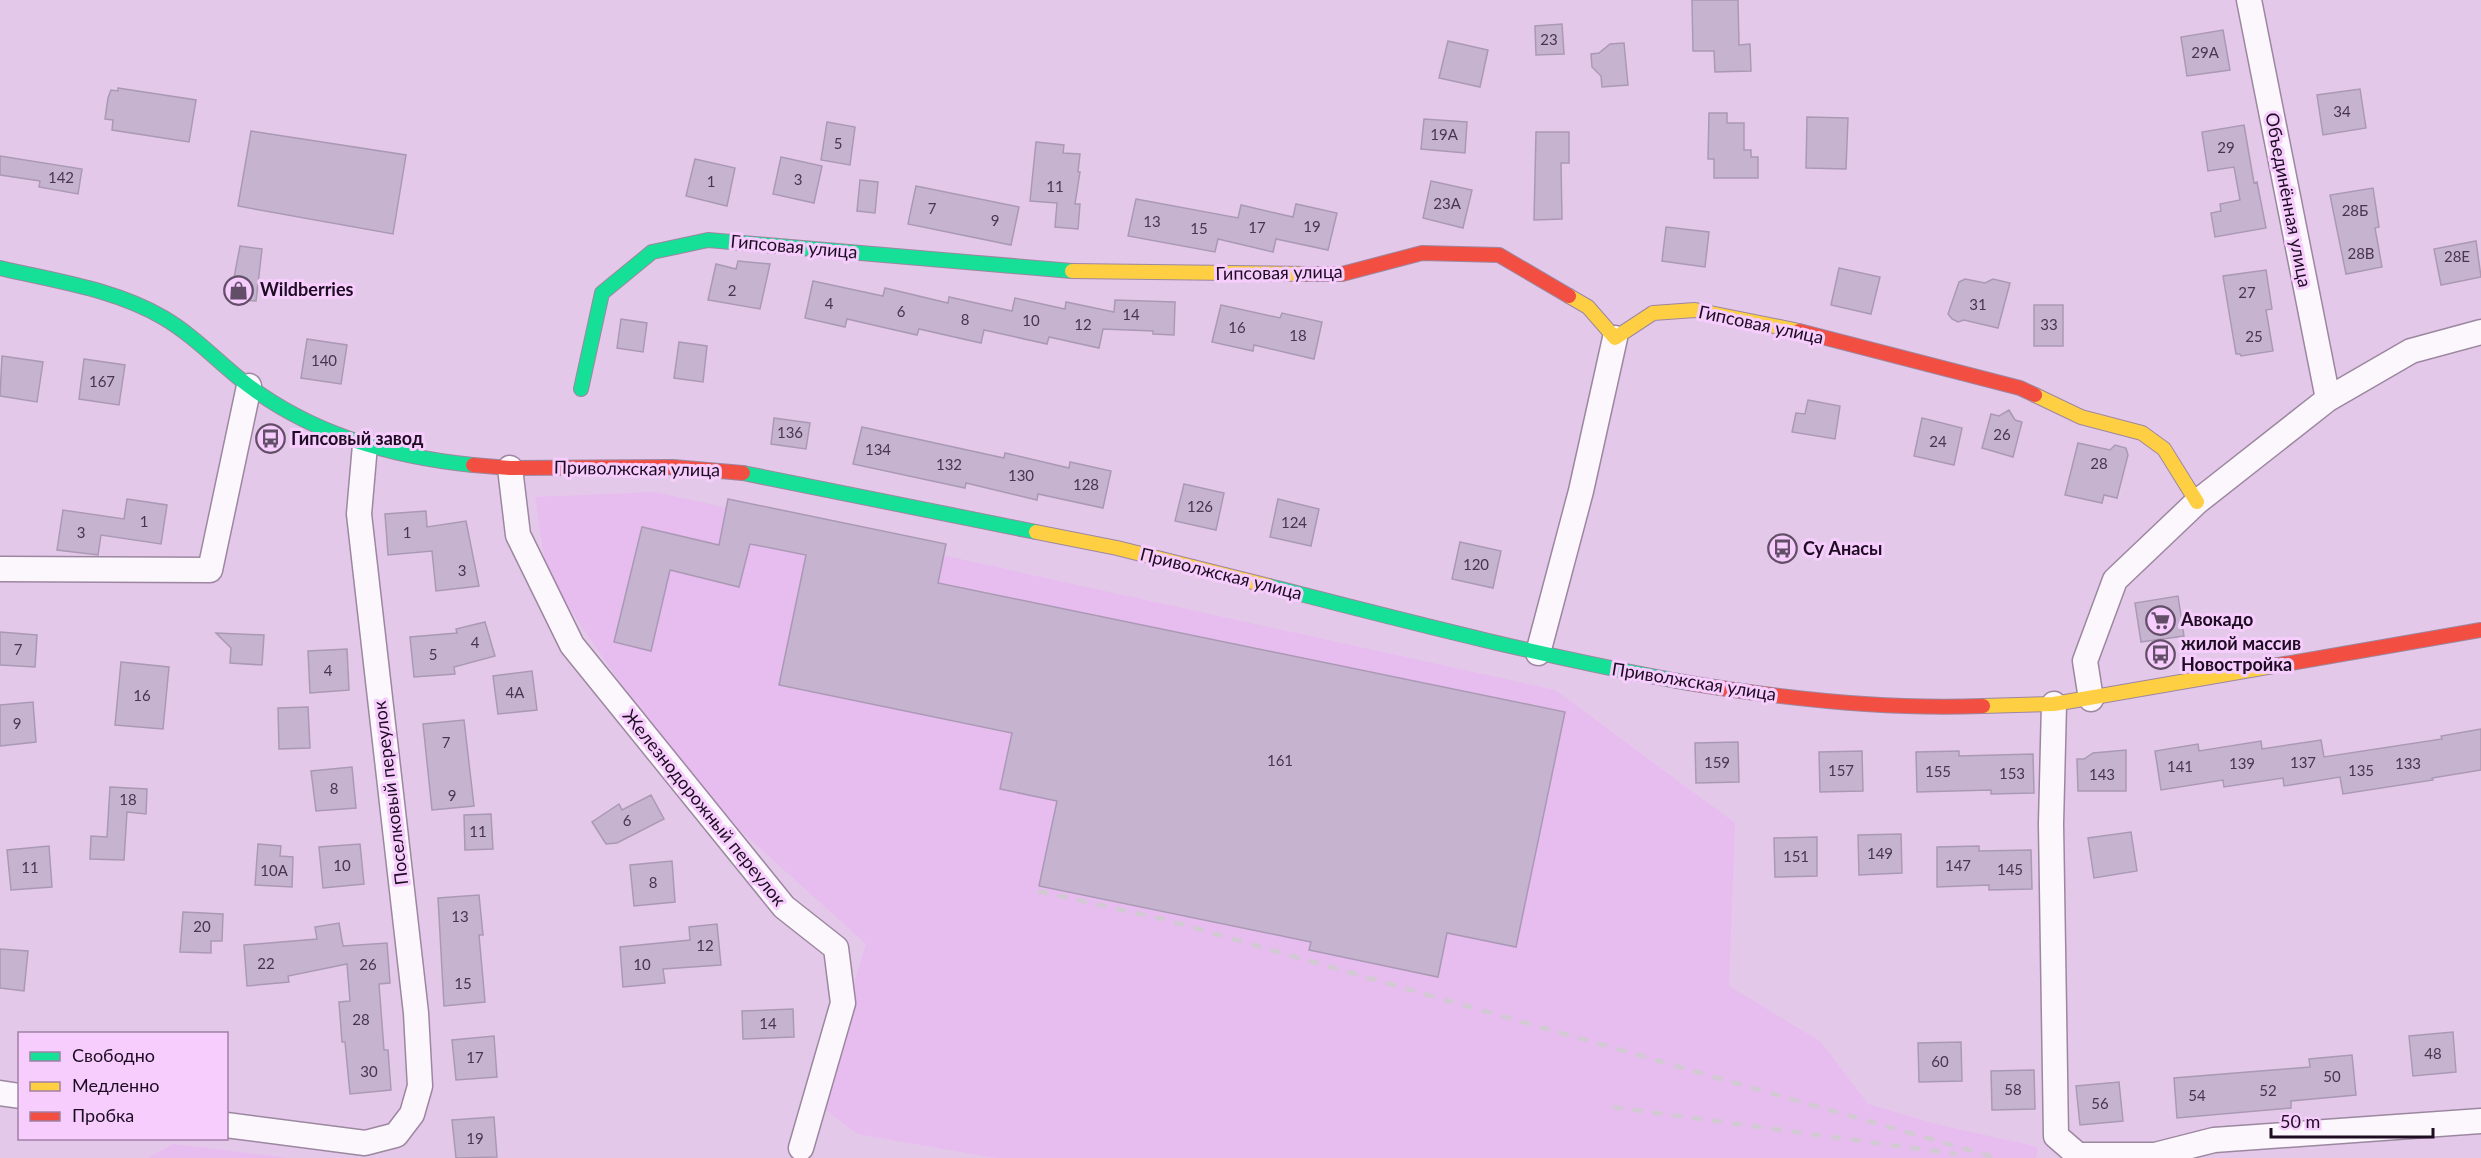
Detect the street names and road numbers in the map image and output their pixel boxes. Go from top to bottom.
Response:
street label: Объединённая улица [2261,111,2317,289]
street label: Гипсовая улица [730,229,858,263]
street label: Гипсовая улица [1215,260,1343,284]
street label: Гипсовая улица [1697,300,1826,348]
street label: Приволжская улица [554,456,720,480]
street label: Приволжская улица [1138,542,1305,604]
street label: Приволжская улица [1610,657,1778,705]
street label: Поселковый переулок [368,699,412,886]
street label: Железнодорожный переулок [619,705,791,911]

